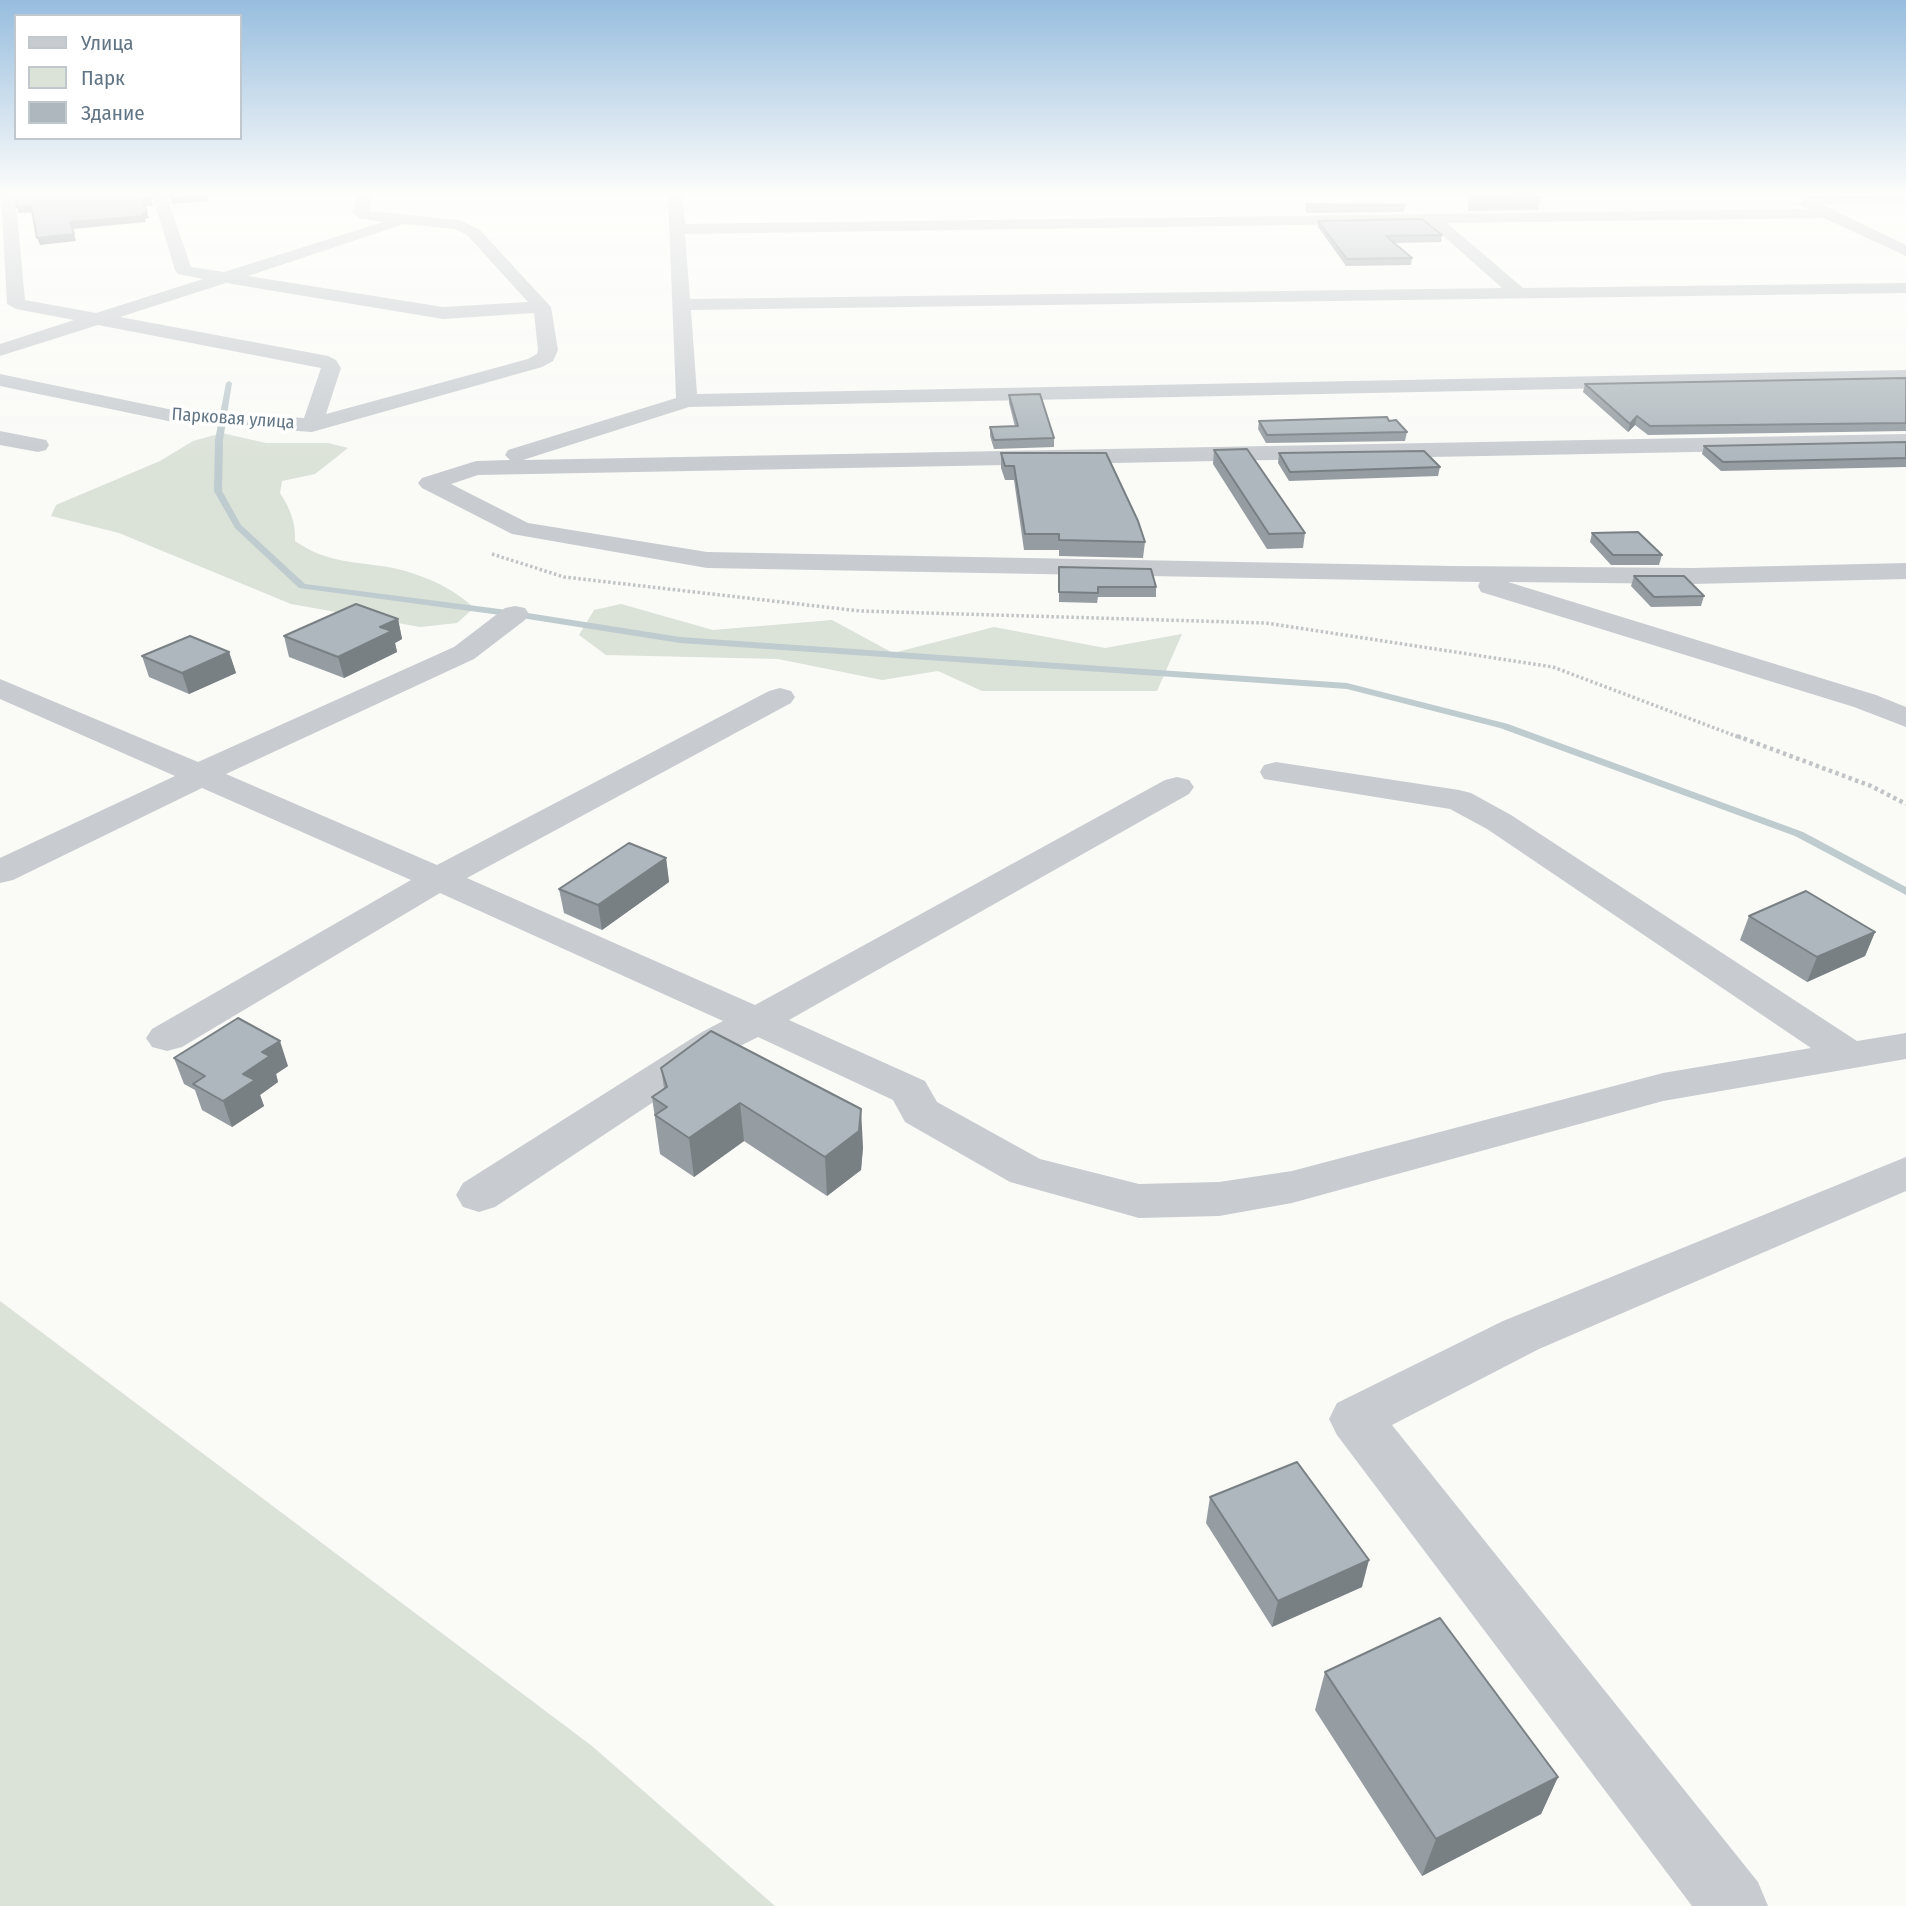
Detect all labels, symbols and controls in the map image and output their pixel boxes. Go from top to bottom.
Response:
legend [14,14,242,140]
text: Улица [81,30,134,56]
text: Парк [81,65,125,91]
text: Здание [81,100,145,126]
street label: Парковая улица [171,404,295,434]

